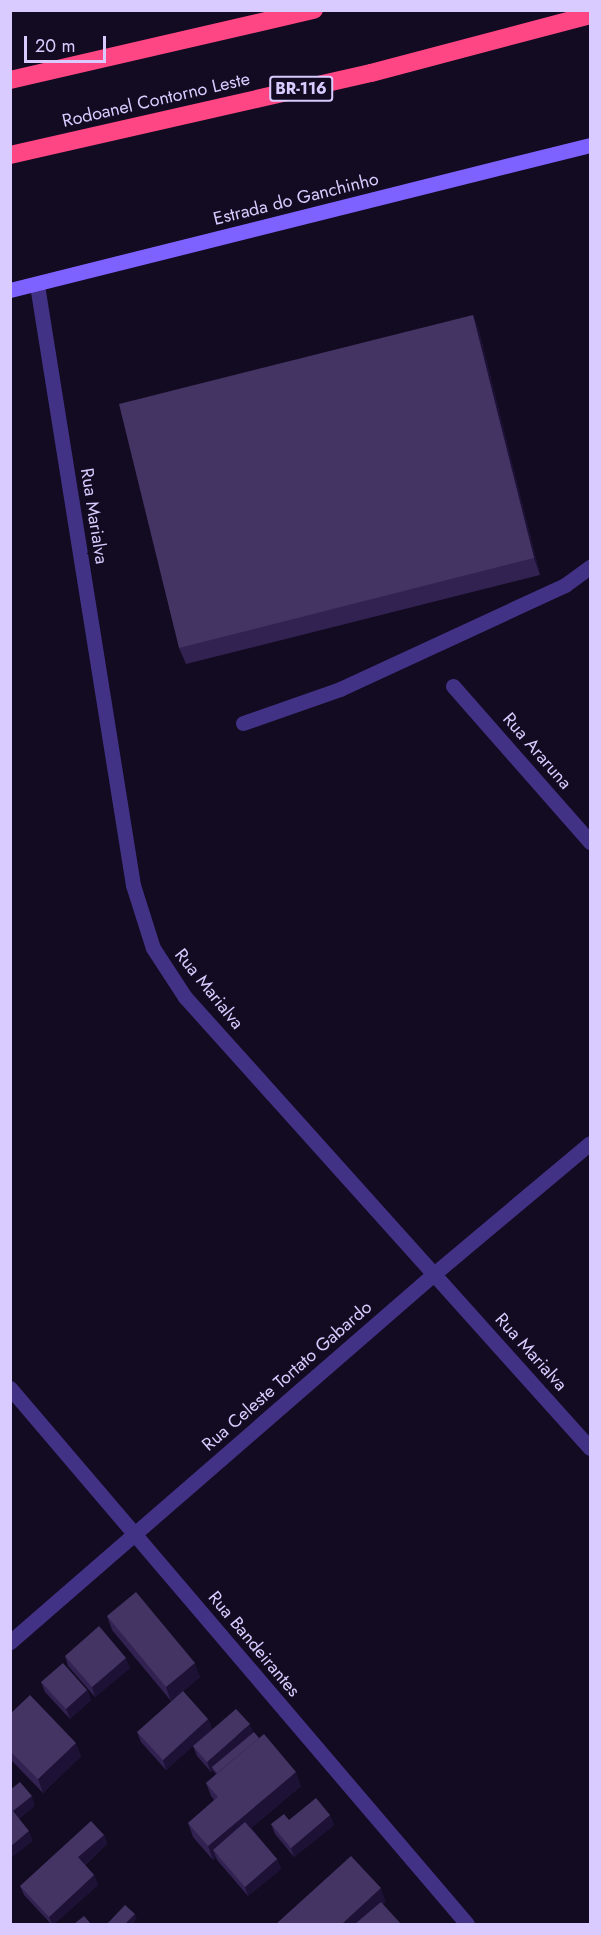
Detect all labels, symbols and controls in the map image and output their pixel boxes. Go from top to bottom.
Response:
scale bar [27,24,110,62]
text: 20 m [35,33,75,59]
street label: Rodoanel Contorno Leste [60,68,252,132]
road number: BR-116 [268,76,334,102]
street label: Estrada do Ganchinho [211,168,381,230]
street label: Rua Marialva [76,466,112,566]
street label: Rua Araruna [498,708,576,794]
street label: Rua Marialva [170,944,248,1034]
street label: Rua Celeste Tortato Gabardo [198,1296,376,1456]
street label: Rua Marialva [491,1309,571,1395]
street label: Rua Bandeirantes [204,1587,304,1701]

